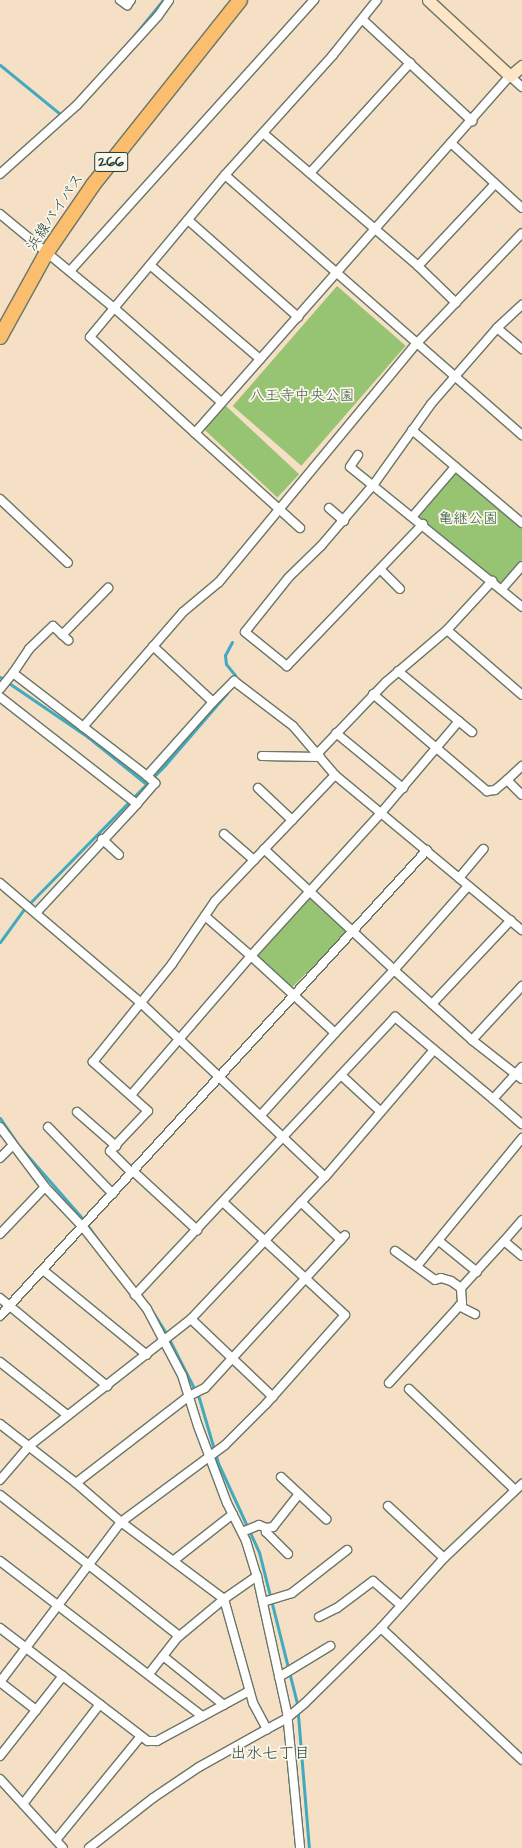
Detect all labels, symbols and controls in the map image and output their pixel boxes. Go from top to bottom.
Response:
road number: 266 [94,150,128,174]
street label: 浜線バイパス [22,170,88,254]
park label: 八王寺中央公園 [250,387,354,405]
park label: 亀継公園 [438,510,498,528]
district label: 出水七丁目 [230,1743,310,1763]

